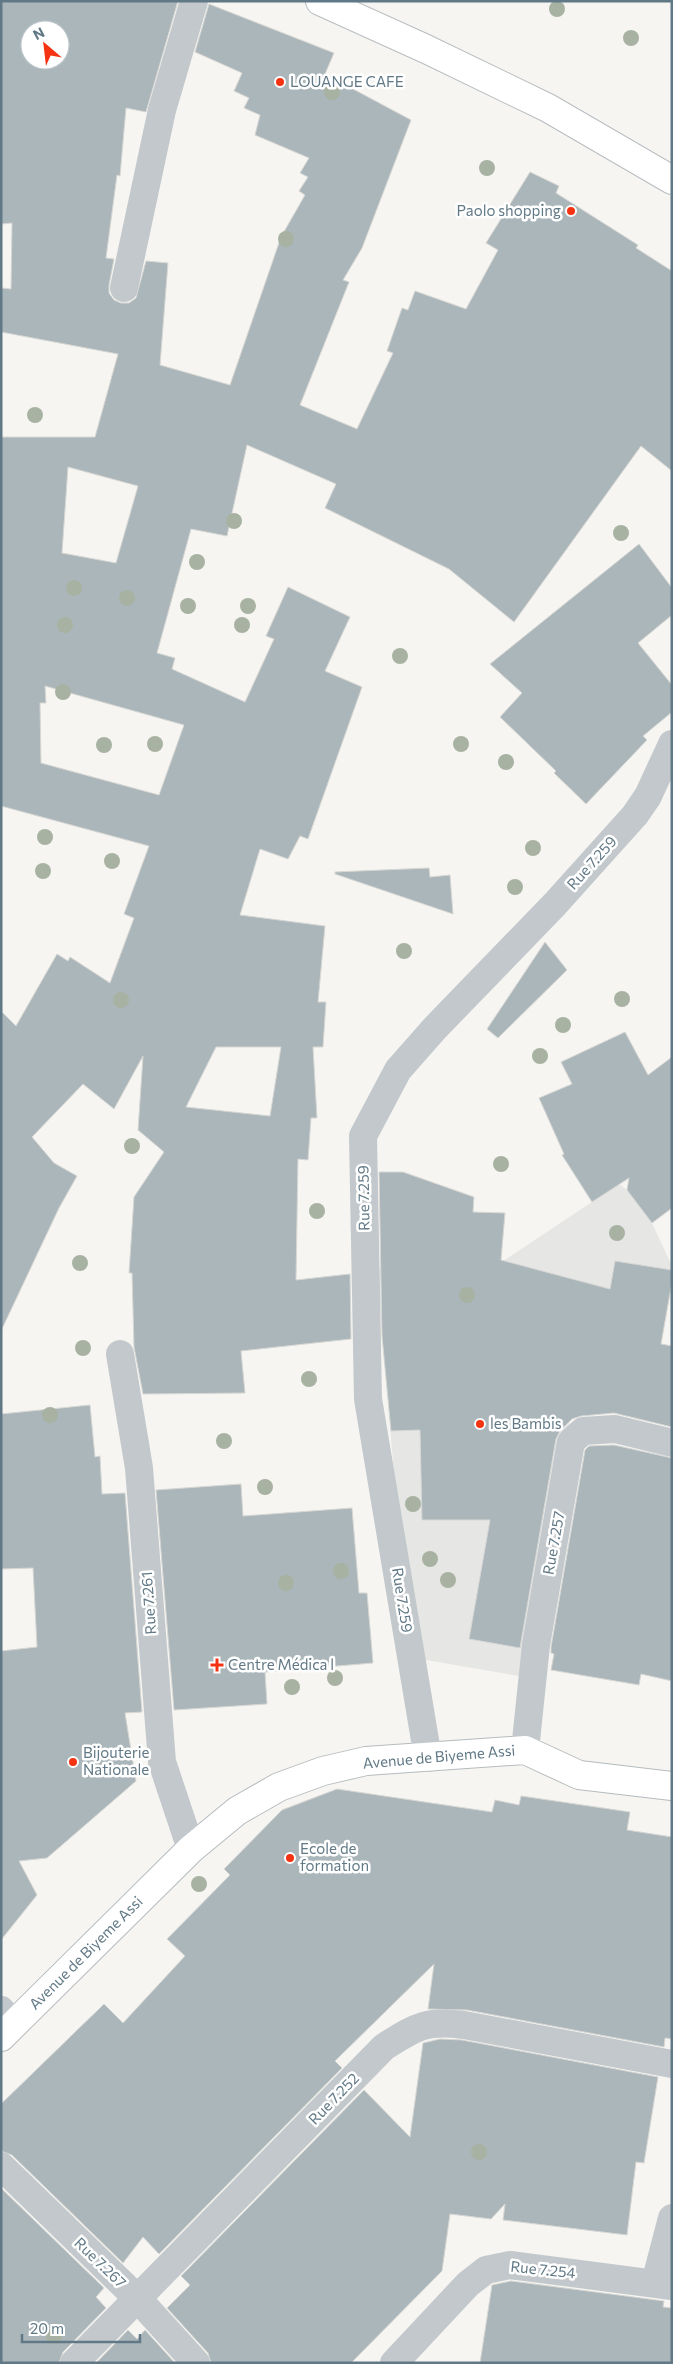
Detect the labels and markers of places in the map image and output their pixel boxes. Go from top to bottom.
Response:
place label: LOUANGE CAFE [290,72,404,90]
marker: LOUANGE CAFE [274,76,286,88]
place label: Paolo shopping [456,201,561,219]
marker: Paolo shopping [565,205,577,217]
place label: les Bambis [490,1414,562,1432]
marker: les Bambis [474,1418,486,1430]
place label: Centre Médica l [228,1655,334,1673]
marker: Centre Médica l [210,1658,224,1672]
place label: Bijouterie Nationale [83,1743,150,1778]
marker: Bijouterie Nationale [67,1756,79,1768]
place label: Ecole de formation [300,1839,369,1874]
marker: Ecole de formation [284,1852,296,1864]

